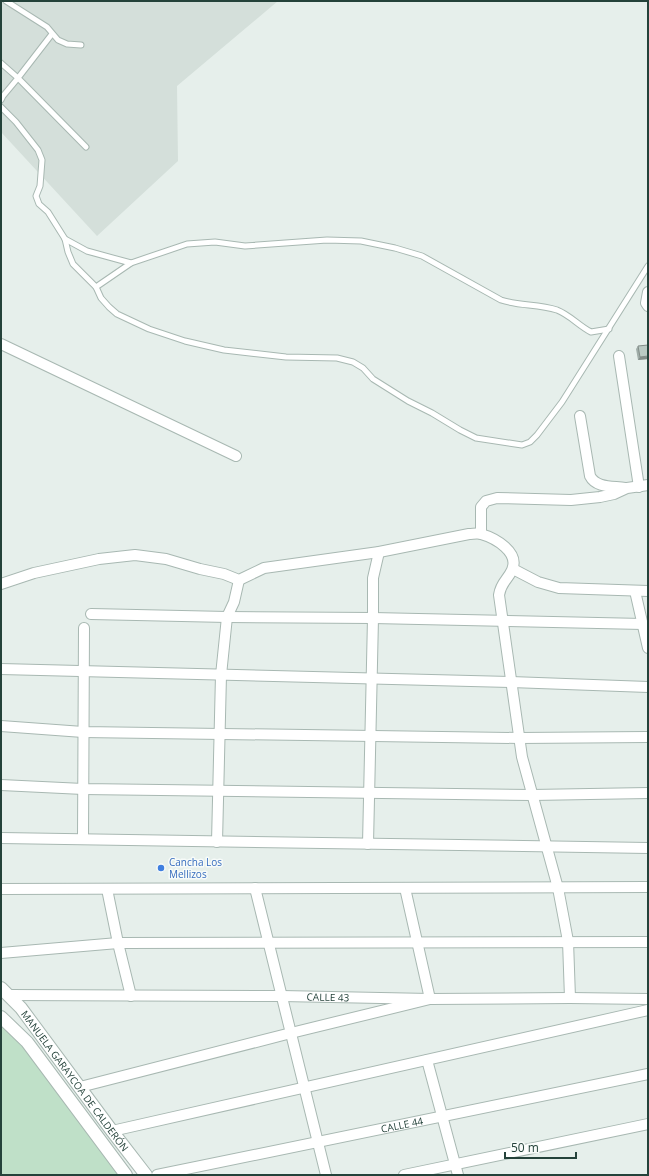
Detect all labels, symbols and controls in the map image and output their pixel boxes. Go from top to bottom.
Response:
place label: Cancha Los Mellizos [169,855,222,881]
marker: Cancha Los Mellizos [156,863,166,873]
street label: CALLE 43 [306,990,350,1004]
street label: MANUELA GARAYCOA DE CALDERÓN [18,1008,132,1154]
street label: CALLE 44 [380,1113,424,1136]
scale bar [505,1134,576,1160]
text: 50 m [511,1139,539,1156]

